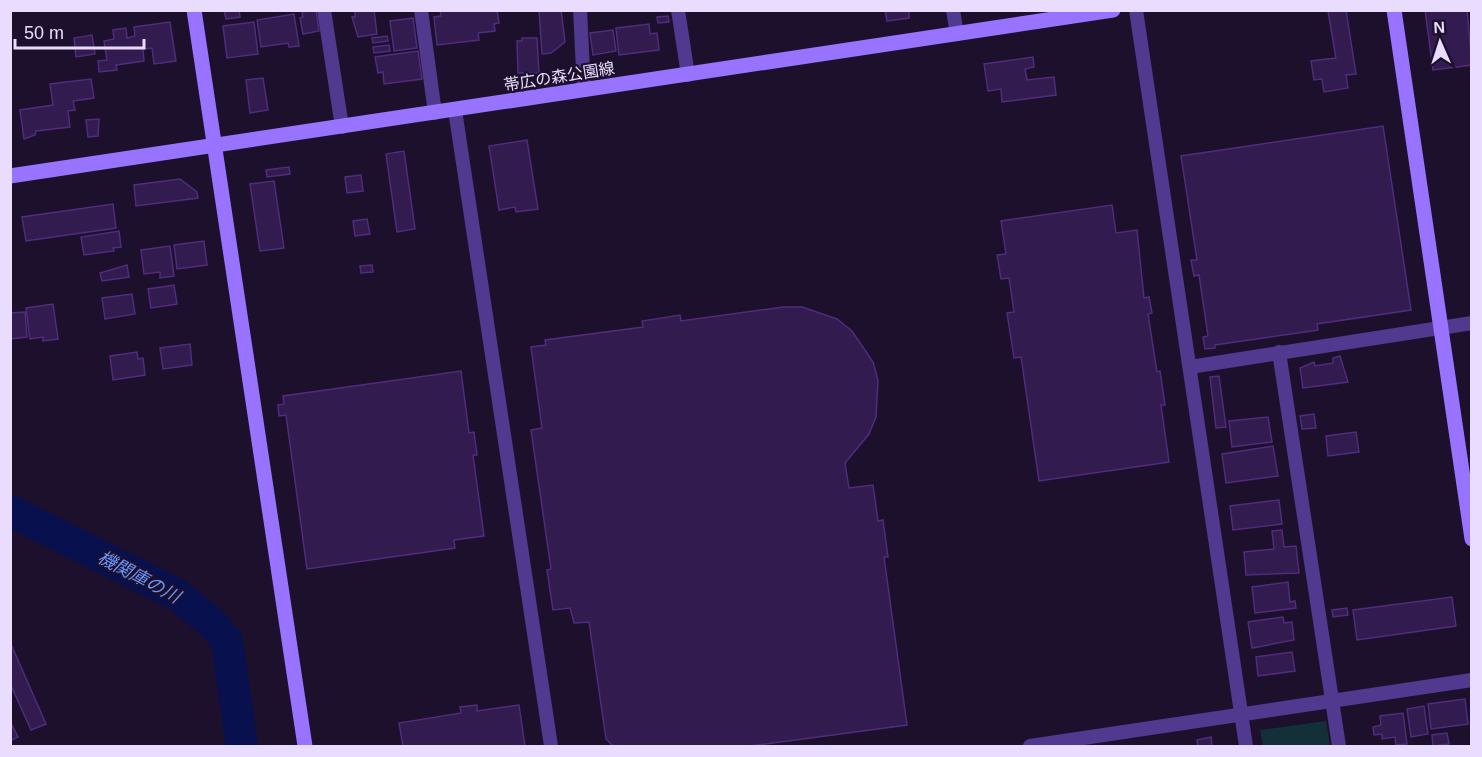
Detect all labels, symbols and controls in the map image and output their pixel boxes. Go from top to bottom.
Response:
scale bar [15,12,144,50]
north arrow [1410,12,1470,72]
text: N [1433,19,1445,36]
text: 50 m [24,23,64,43]
street label: 帯広の森公園線 [502,59,616,94]
water label: 機関庫の川 [95,547,185,608]

